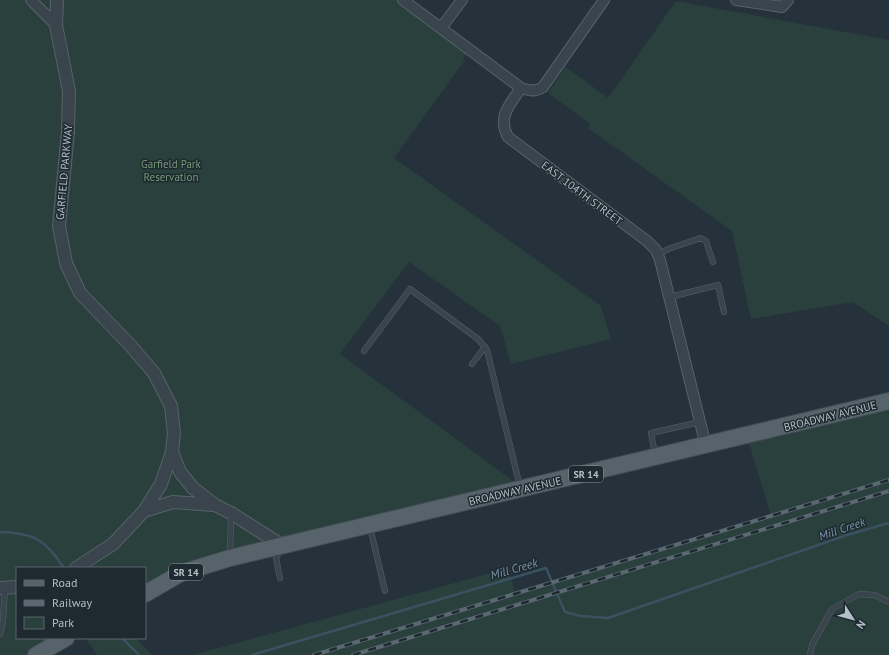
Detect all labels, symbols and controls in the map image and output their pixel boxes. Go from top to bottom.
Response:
street label: GARFIELD PARKWAY [53,123,75,220]
park label: Garfield Park Reservation [141,157,202,184]
street label: EAST 104TH STREET [539,158,625,228]
street label: BROADWAY AVENUE [782,398,878,434]
road number: SR 14 [569,466,603,482]
street label: BROADWAY AVENUE [467,474,563,508]
water label: Mill Creek [817,513,868,544]
water label: Mill Creek [489,554,540,582]
road number: SR 14 [169,564,203,580]
legend [16,567,146,639]
text: Road [52,575,77,590]
text: Railway [52,595,92,610]
north arrow [833,599,873,639]
text: Park [52,615,74,630]
text: N [853,618,869,632]

